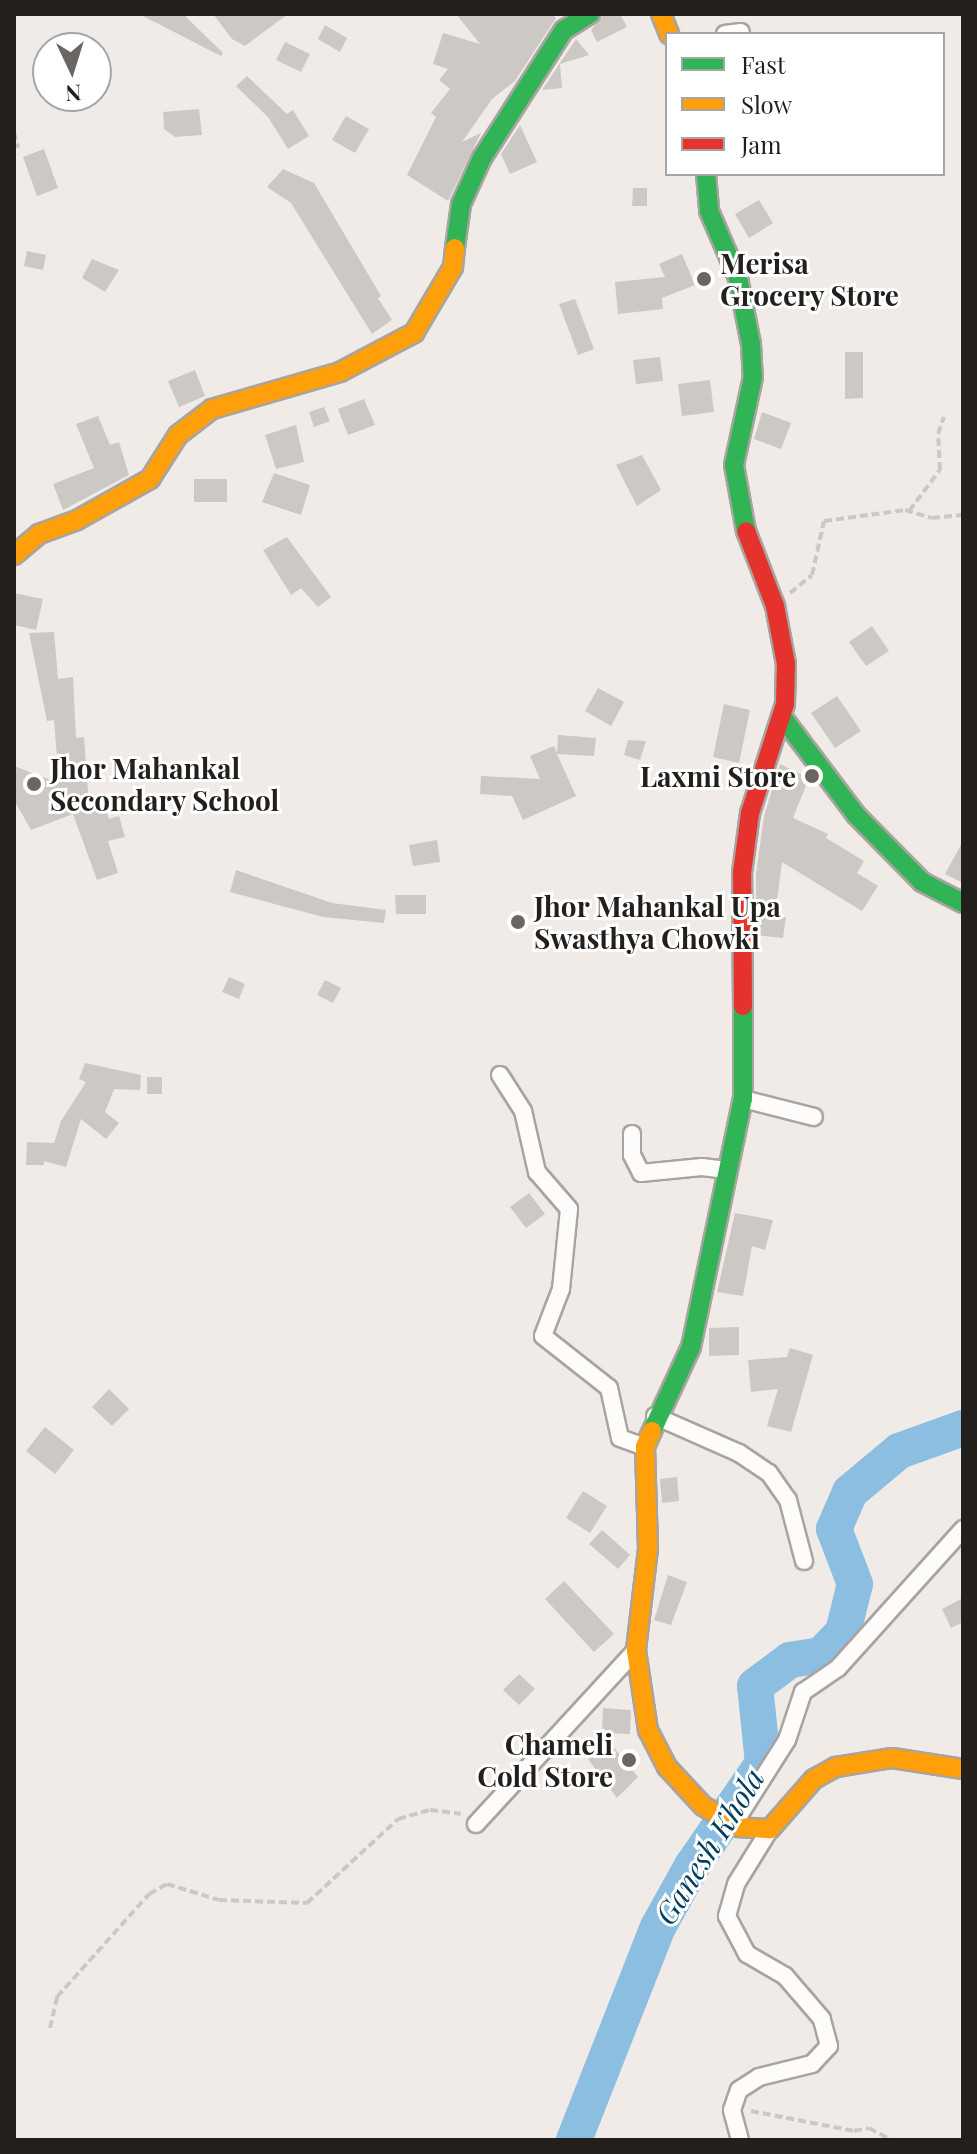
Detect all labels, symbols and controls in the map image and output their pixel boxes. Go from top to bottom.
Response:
north arrow [32,32,112,112]
legend [665,32,945,176]
text: Fast [741,48,786,80]
text: N [65,78,83,109]
text: Slow [741,88,792,120]
text: Jam [741,128,782,160]
place label: Merisa Grocery Store [720,246,900,312]
marker: Merisa Grocery Store [695,270,713,288]
place label: Jhor Mahankal Secondary School [50,751,280,817]
place label: Laxmi Store [640,759,796,793]
marker: Laxmi Store [803,767,821,785]
marker: Jhor Mahankal Secondary School [25,775,43,793]
place label: Jhor Mahankal Upa Swasthya Chowki [534,889,781,955]
marker: Jhor Mahankal Upa Swasthya Chowki [509,913,527,931]
place label: Chameli Cold Store [477,1727,613,1793]
marker: Chameli Cold Store [620,1751,638,1769]
water label: Ganesh Khola [647,1761,771,1931]

